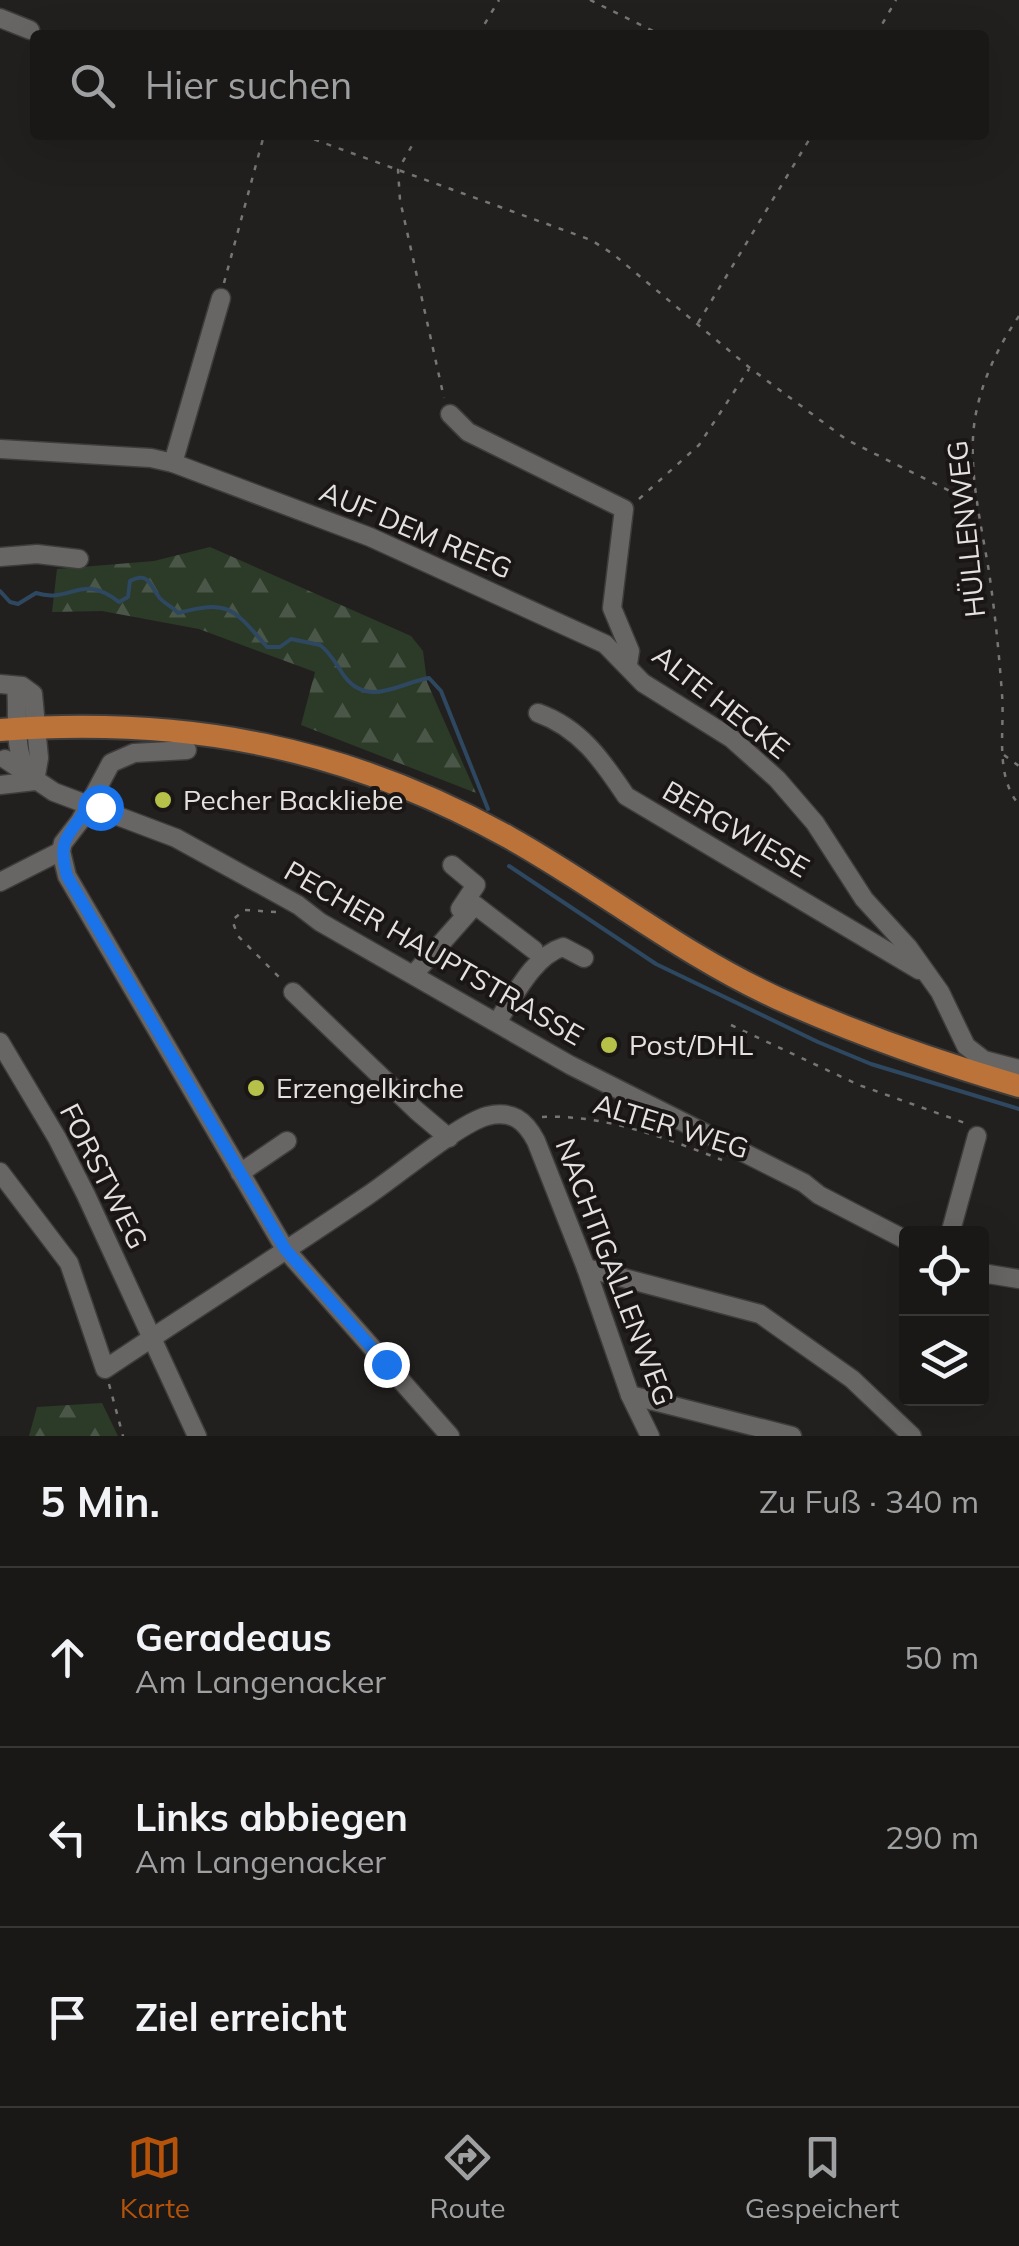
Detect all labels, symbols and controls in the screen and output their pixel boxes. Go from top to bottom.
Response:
search box [30,30,989,140]
icon: search [65,58,120,113]
text: Hier suchen [145,61,352,109]
street label: HÜLLENWEG [939,439,992,619]
street label: AUF DEM REEG [315,473,518,586]
street label: ALTE HECKE [646,637,797,766]
street label: BERGWIESE [657,773,816,885]
place label: Pecher Backliebe [183,782,404,817]
route start [78,785,124,831]
marker: Pecher Backliebe [152,789,174,811]
street label: PECHER HAUPTSTRASSE [279,853,590,1053]
place label: Post/DHL [629,1027,753,1062]
marker: Post/DHL [598,1034,620,1056]
place label: Erzengelkirche [276,1070,464,1105]
marker: Erzengelkirche [245,1077,267,1099]
street label: ALTER WEG [589,1085,753,1166]
street label: FORSTWEG [53,1097,156,1254]
street label: NACHTIGALLENWEG [548,1134,682,1410]
map controls [899,1226,989,1406]
button: locate [899,1226,989,1316]
button: layers [899,1316,989,1406]
route end [364,1342,410,1388]
text: 5 Min. [40,1475,160,1528]
text: Zu Fuß · 340 m [759,1481,979,1521]
text: Geradeaus [135,1613,332,1661]
icon: ahead [40,1630,95,1685]
text: 50 m [904,1637,979,1677]
text: Am Langenacker [135,1661,386,1701]
text: Links abbiegen [135,1793,408,1841]
icon: left [40,1810,95,1865]
text: 290 m [885,1817,979,1857]
text: Am Langenacker [135,1841,386,1881]
icon: arrive [40,1990,95,2045]
text: Ziel erreicht [135,1993,347,2041]
tab: Karte [120,2130,190,2225]
tab: Route [429,2130,505,2225]
tab: Gespeichert [745,2130,899,2225]

